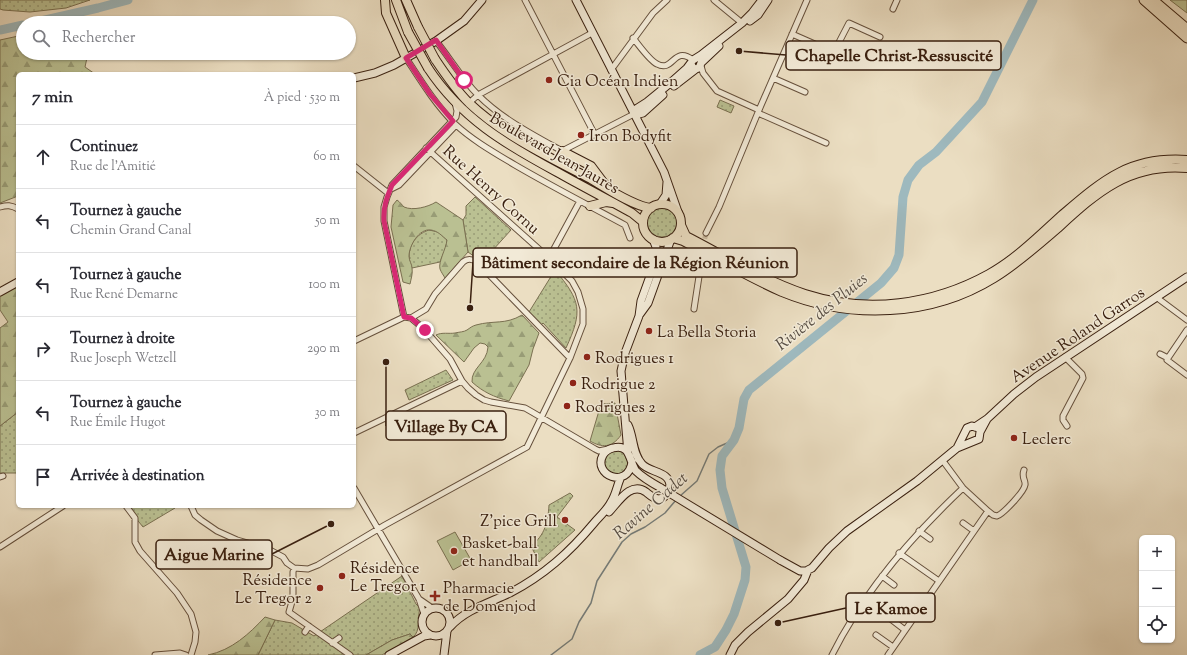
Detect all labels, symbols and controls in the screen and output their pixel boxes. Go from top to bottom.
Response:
search box [16,16,356,60]
icon: search [30,27,52,49]
text: Rechercher [62,28,135,49]
callout: Chapelle Christ-Ressuscité [786,41,1001,70]
text: Chapelle Christ-Ressuscité [795,45,993,69]
route start [455,71,473,89]
place label: Cia Océan Indien [557,71,679,94]
marker: Cia Océan Indien [544,75,554,85]
text: 7 min [32,86,73,110]
text: À pied · 530 m [264,89,340,107]
street label: Boulevard Jean Jaurès [485,108,623,201]
place label: Iron Bodyfit [589,126,672,149]
marker: Iron Bodyfit [576,130,586,140]
text: Continuez [70,137,138,158]
street label: Rue Henry Cornu [437,141,544,241]
icon: ahead [32,146,54,168]
text: 60 m [313,148,340,166]
text: Rue de l'Amitié [70,158,156,176]
text: Tournez à gauche [70,201,181,222]
icon: left [32,210,54,232]
text: 50 m [315,212,340,230]
text: Chemin Grand Canal [70,222,192,240]
callout: Bâtiment secondaire de la Région Réunion [473,248,797,277]
text: Bâtiment secondaire de la Région Réunion [481,252,790,276]
text: Tournez à gauche [70,265,181,286]
water label: Rivière des Pluies [771,268,874,357]
icon: left [32,274,54,296]
text: 100 m [308,276,340,294]
street label: Avenue Roland Garros [1007,283,1150,390]
text: Rue René Demarne [70,286,178,304]
route end [416,321,434,339]
place label: La Bella Storia [657,322,757,345]
marker: La Bella Storia [644,326,654,336]
text: Tournez à droite [70,329,175,350]
icon: right [32,338,54,360]
text: 290 m [307,340,340,358]
place label: Rodrigues 1 [595,348,674,371]
text: Rue Joseph Wetzell [70,350,177,368]
marker: Rodrigues 1 [582,352,592,362]
place label: Rodrigue 2 [581,374,656,397]
marker: Rodrigue 2 [568,378,578,388]
text: Tournez à gauche [70,393,181,414]
place label: Rodrigues 2 [575,397,656,420]
marker: Rodrigues 2 [562,401,572,411]
icon: left [32,402,54,424]
text: 30 m [314,404,340,422]
callout: Village By CA [386,411,506,440]
text: Rue Émile Hugot [70,414,165,432]
text: Village By CA [394,416,498,440]
place label: Leclerc [1022,429,1071,452]
marker: Leclerc [1009,433,1019,443]
icon: arrive [32,466,54,488]
text: Arrivée à destination [70,466,205,487]
water label: Ravine Cadet [609,467,694,546]
place label: Z'pice Grill [480,511,558,534]
marker: Z'pice Grill [560,515,570,525]
place label: Basket-ball et handball [462,533,539,574]
map controls [1139,535,1175,643]
button: + [1139,535,1175,571]
callout: Aigue Marine [156,540,272,569]
text: Aigue Marine [164,544,264,568]
marker: Basket-ball et handball [449,546,459,556]
place label: Résidence Le Tregor 1 [350,558,426,599]
place label: Résidence Le Tregor 2 [235,570,313,611]
marker: Résidence Le Tregor 1 [337,571,347,581]
button: − [1139,571,1175,607]
place label: Pharmacie de Domenjod [443,578,536,619]
marker: Résidence Le Tregor 2 [315,583,325,593]
marker: Pharmacie de Domenjod [430,591,440,601]
callout: Le Kamoe [846,593,935,622]
text: Le Kamoe [854,598,928,622]
button: locate [1139,607,1175,643]

